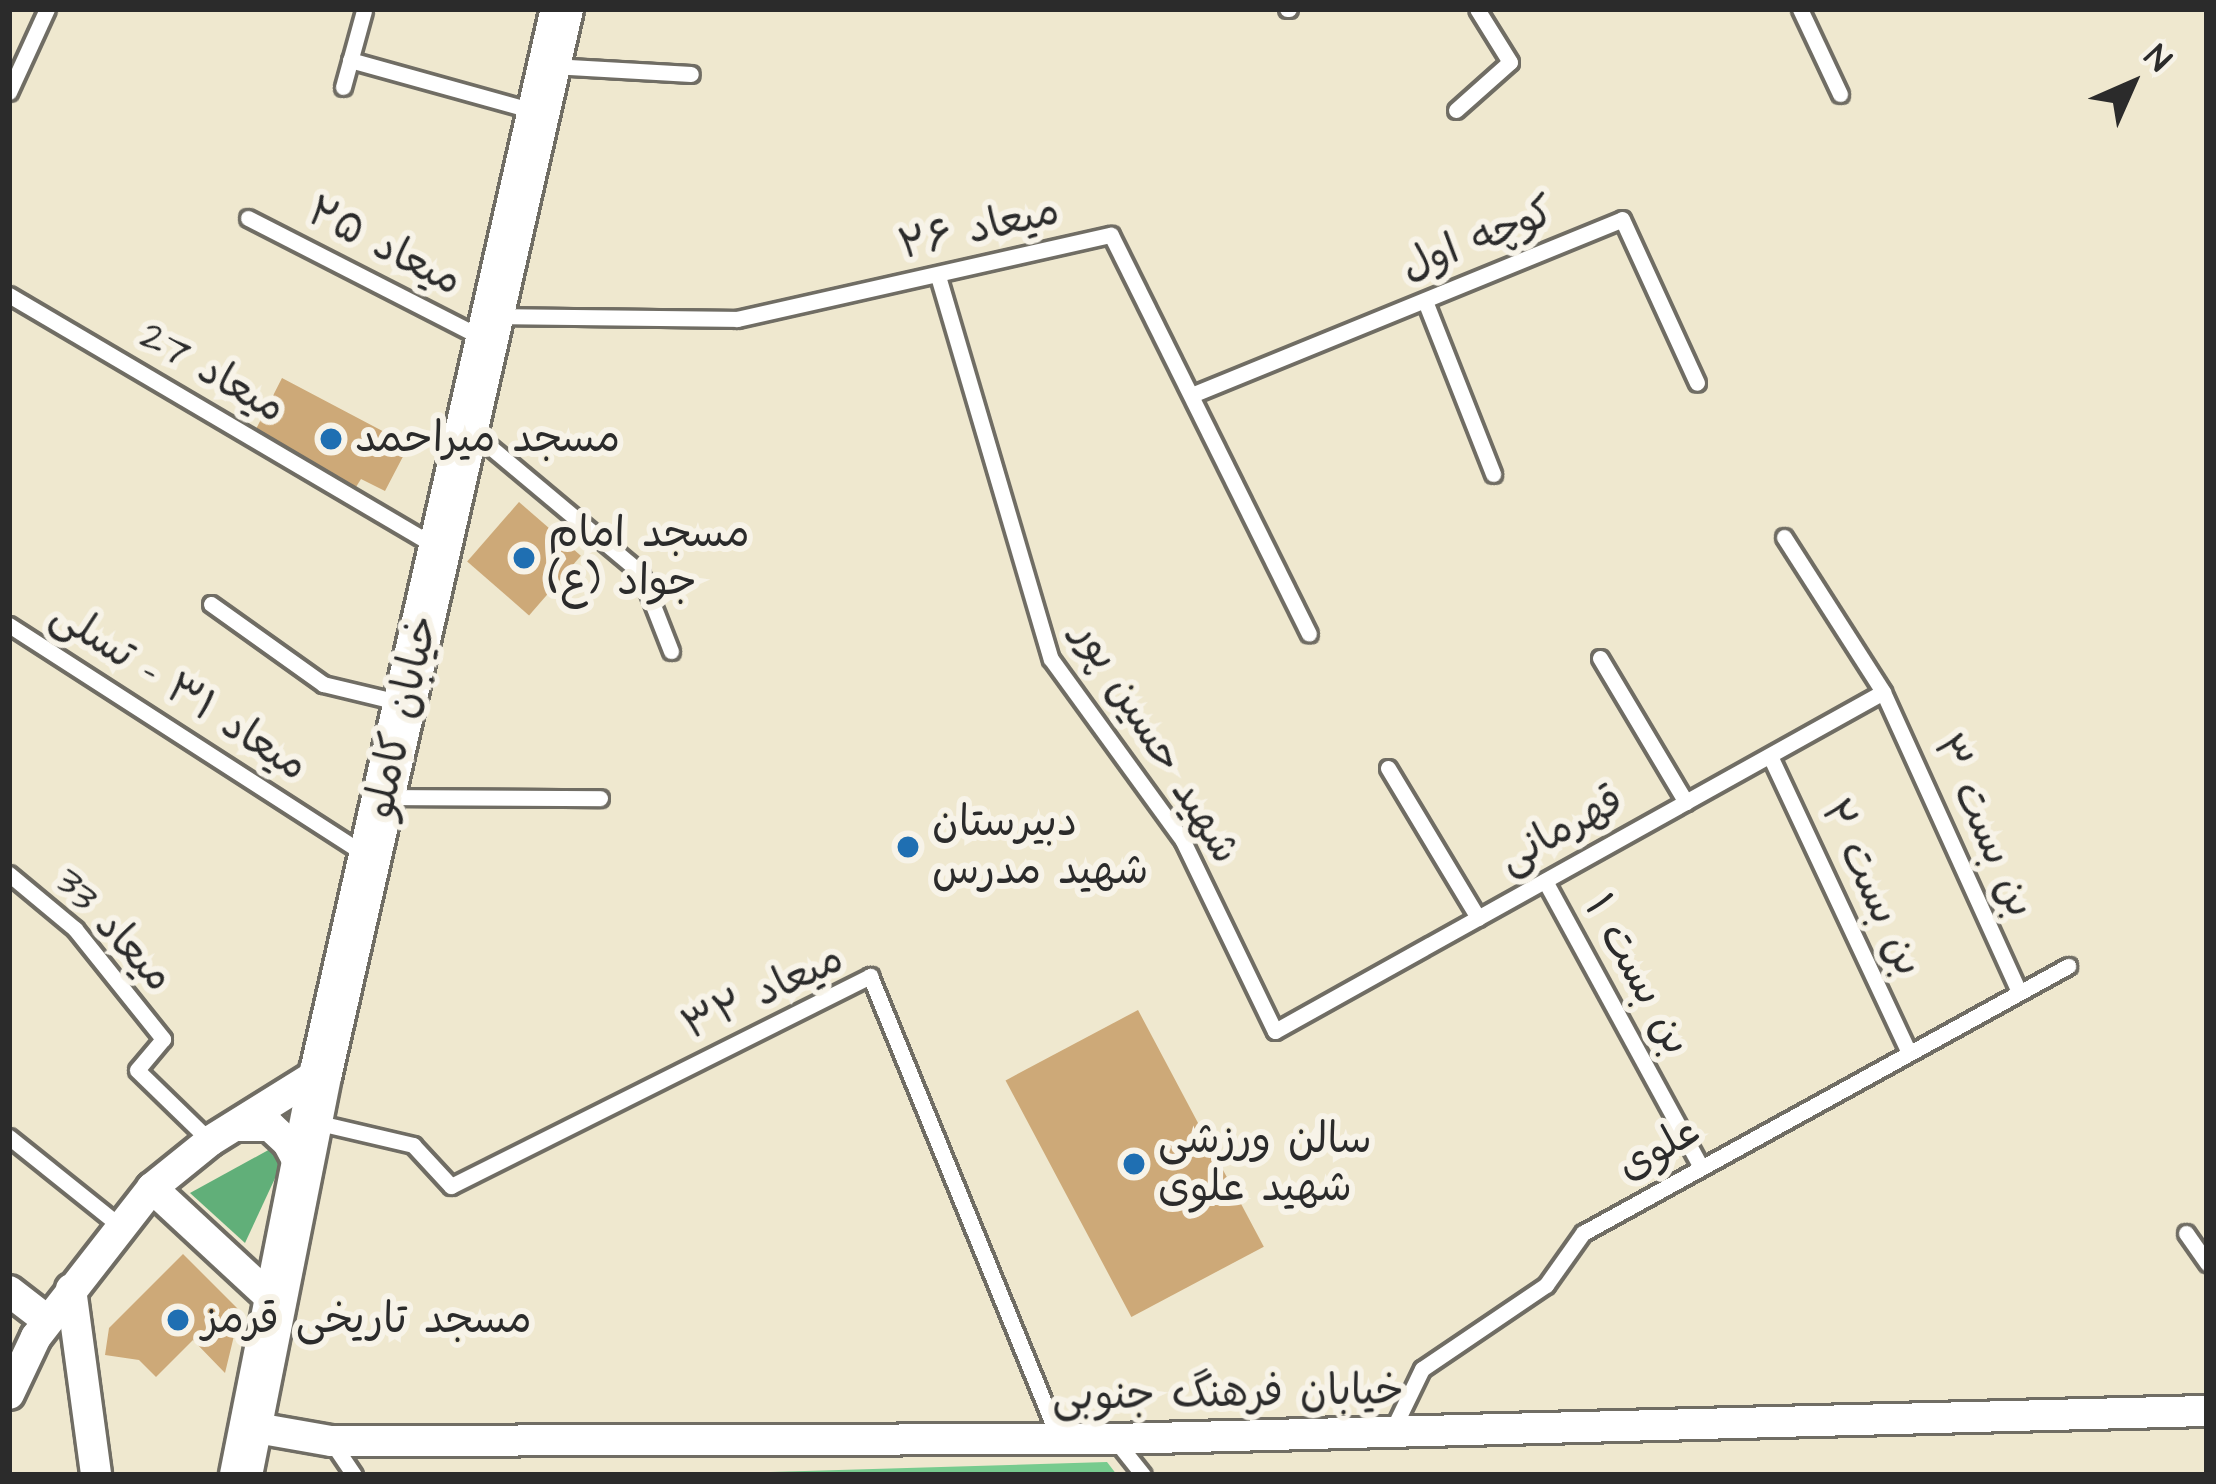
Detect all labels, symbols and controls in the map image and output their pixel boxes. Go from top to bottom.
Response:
north arrow [2072,24,2192,144]
text: N [2134,35,2181,82]
street label: میعاد ۲۶ [894,186,1064,272]
street label: میعاد ۲۵ [298,187,470,307]
street label: کوچه اول [1394,187,1562,293]
street label: میعاد 27 [131,311,293,435]
place label: مسجد میراحمد [355,414,620,464]
marker: مسجد میراحمد [318,426,344,452]
place label: مسجد امام جواد (ع) [548,509,750,608]
marker: مسجد امام جواد (ع) [511,545,537,571]
street label: میعاد ۳۱ - تسلی [42,590,316,792]
street label: خیابان کاملو [354,610,450,824]
street label: شهید حسین پور [1062,613,1250,873]
street label: بن بست ۳ [1920,727,2046,925]
street label: قهرمانی [1490,775,1632,885]
street label: بن بست ۲ [1808,792,1934,984]
place label: دبیرستان شهید مدرس [932,798,1149,896]
marker: دبیرستان شهید مدرس [895,834,921,860]
street label: میعاد 33 [43,857,183,1003]
street label: بن بست ۱ [1572,886,1702,1064]
street label: میعاد ۳۲ [674,934,852,1052]
street label: علوی [1609,1106,1709,1192]
place label: سالن ورزشی شهید علوی [1158,1115,1372,1214]
marker: سالن ورزشی شهید علوی [1121,1151,1147,1177]
place label: مسجد تاریخی قرمز [202,1295,532,1345]
marker: مسجد تاریخی قرمز [165,1307,191,1333]
street label: خیابان فرهنگ جنوبی [1052,1366,1404,1422]

